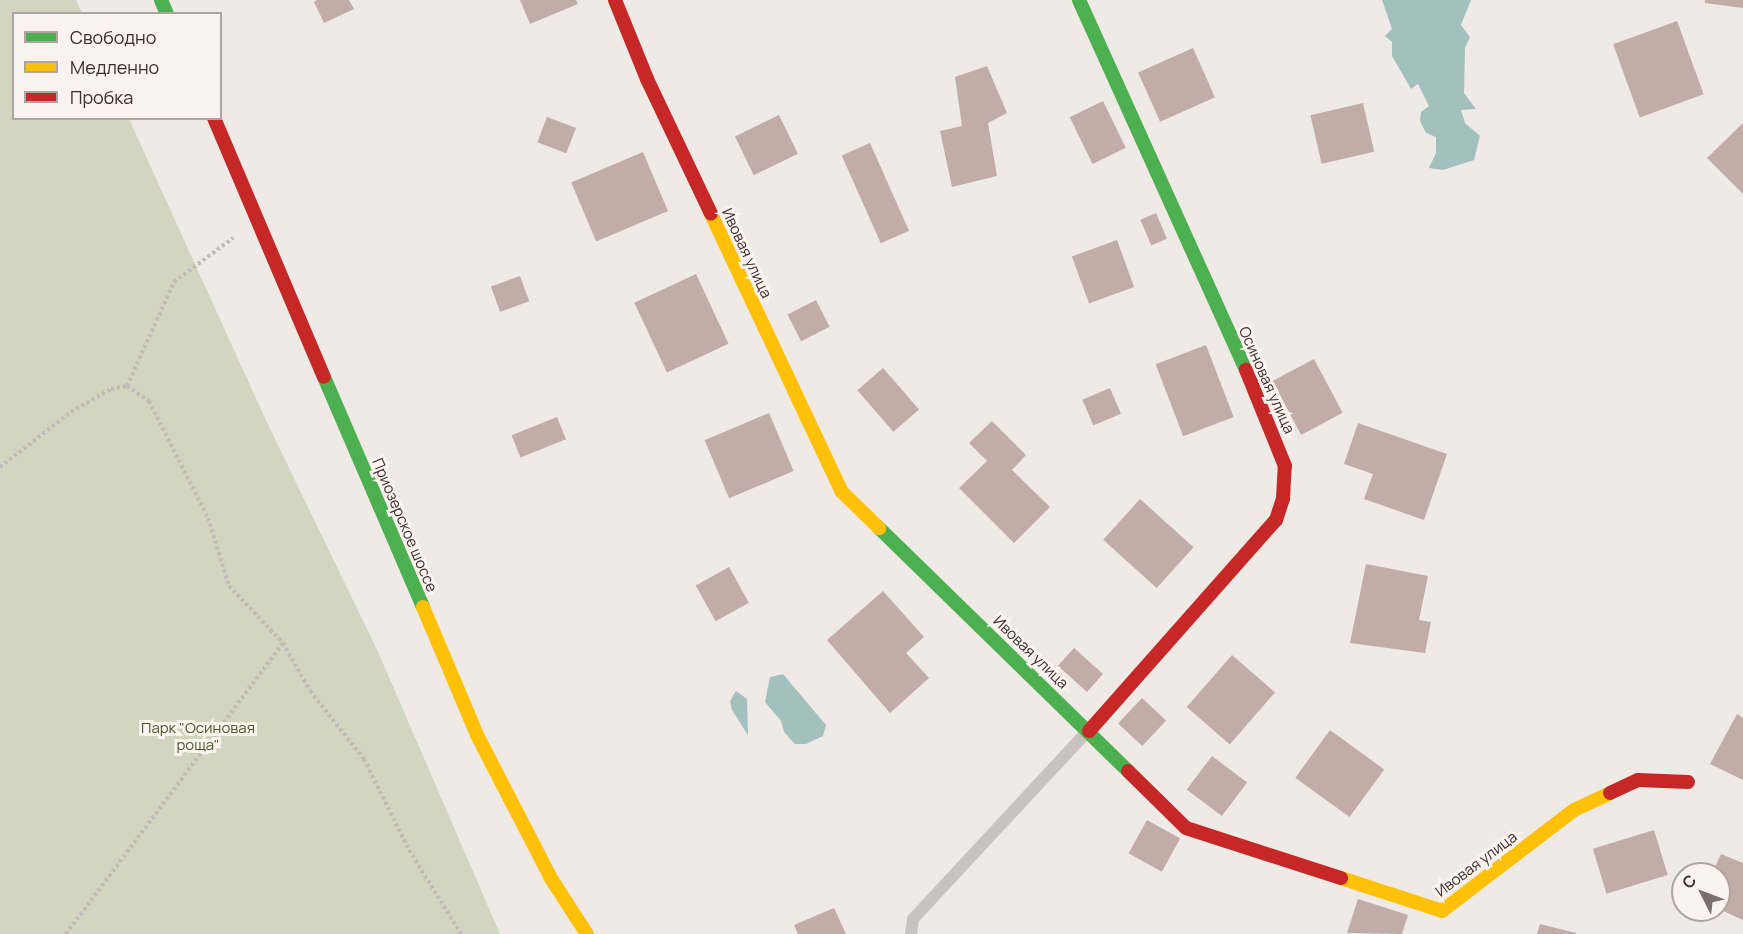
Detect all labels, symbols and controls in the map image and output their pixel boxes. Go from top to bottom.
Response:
legend [12,12,222,120]
text: Свободно [70,25,156,49]
text: Медленно [70,55,159,79]
text: Пробка [70,85,133,109]
street label: Ивовая улица [718,205,776,301]
street label: Осиновая улица [1235,324,1299,436]
street label: Приозерское шоссе [369,455,441,595]
street label: Ивовая улица [990,612,1072,692]
park label: Парк "Осиновая роща" [141,718,255,753]
street label: Ивовая улица [1432,828,1520,900]
north arrow [1671,862,1731,922]
text: С [1677,870,1701,893]

